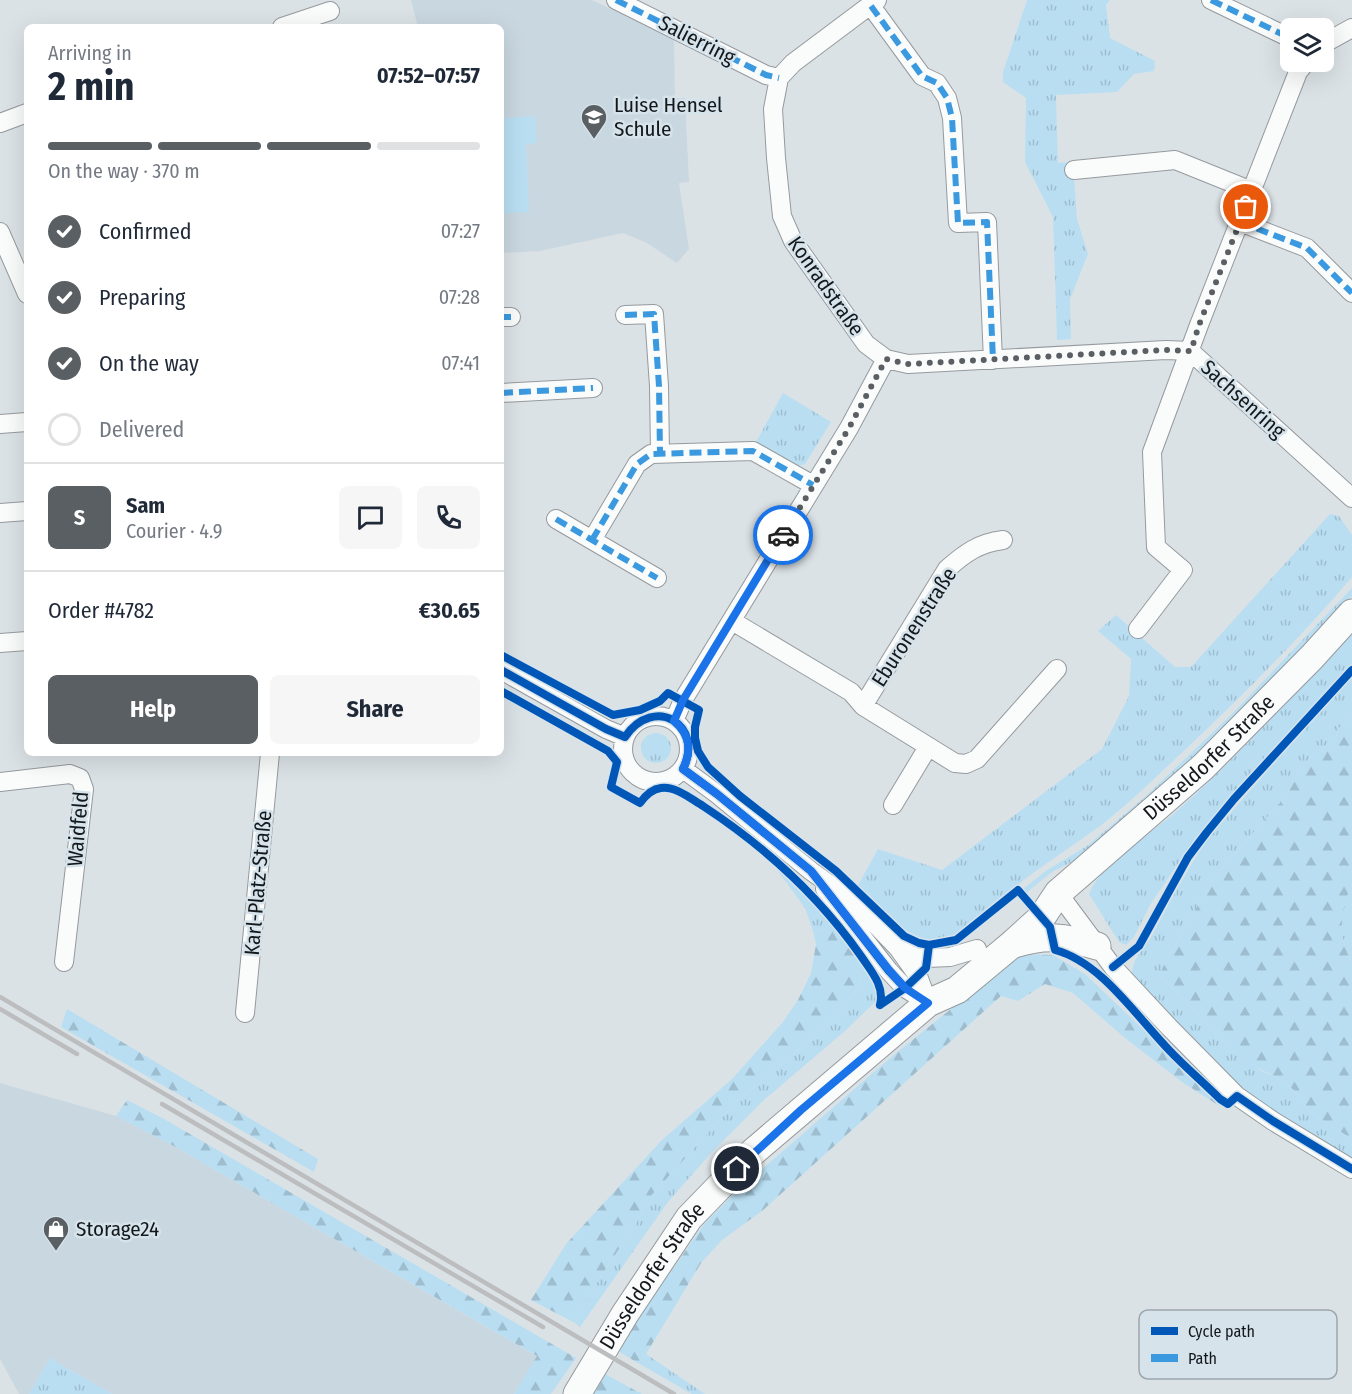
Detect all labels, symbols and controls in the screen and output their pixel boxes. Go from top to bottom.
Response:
street label: Salierring [654,10,740,70]
map controls [1280,18,1334,72]
button: layers [1280,18,1334,72]
text: Arriving in [48,41,132,65]
text: 07:52–07:57 [377,62,480,89]
text: 2 min [48,64,134,110]
place label: Luise Hensel Schule [614,92,723,142]
school or university icon: Luise Hensel Schule [579,102,609,140]
text: On the way · 370 m [48,159,200,183]
pin [1220,181,1271,232]
icon: bag [1229,190,1262,223]
icon: check [48,215,81,248]
text: Confirmed [99,218,192,245]
text: 07:27 [441,219,480,243]
street label: Konradstraße [782,231,870,341]
icon: check [48,281,81,314]
text: Preparing [99,284,185,311]
text: 07:28 [439,285,480,309]
icon: check [48,347,81,380]
text: On the way [99,350,199,377]
text: 07:41 [441,351,480,375]
street label: Sachsenring [1195,354,1291,444]
text: Delivered [99,416,184,443]
button: chat [339,486,402,549]
button: phone [417,486,480,549]
text: Sam [126,492,165,519]
text: S [74,504,85,531]
courier [753,505,813,565]
text: Courier · 4.9 [126,519,222,543]
icon: car [767,519,800,552]
street label: Eburonenstraße [866,563,962,691]
text: Order #4782 [48,597,154,624]
text: €30.65 [419,597,480,624]
button: Help [48,675,258,744]
button: Share [270,675,480,744]
street label: Düsseldorfer Straße [1138,689,1280,826]
street label: Waidfeld [62,790,94,868]
street label: Karl-Platz-Straße [239,809,277,957]
pin [711,1143,762,1194]
icon: home [720,1152,753,1185]
street label: Düsseldorfer Straße [594,1197,710,1354]
shop icon: Storage24 [41,1214,71,1252]
place label: Storage24 [76,1216,159,1242]
legend [1139,1310,1337,1379]
text: Cycle path [1188,1322,1255,1341]
text: Path [1188,1349,1217,1368]

